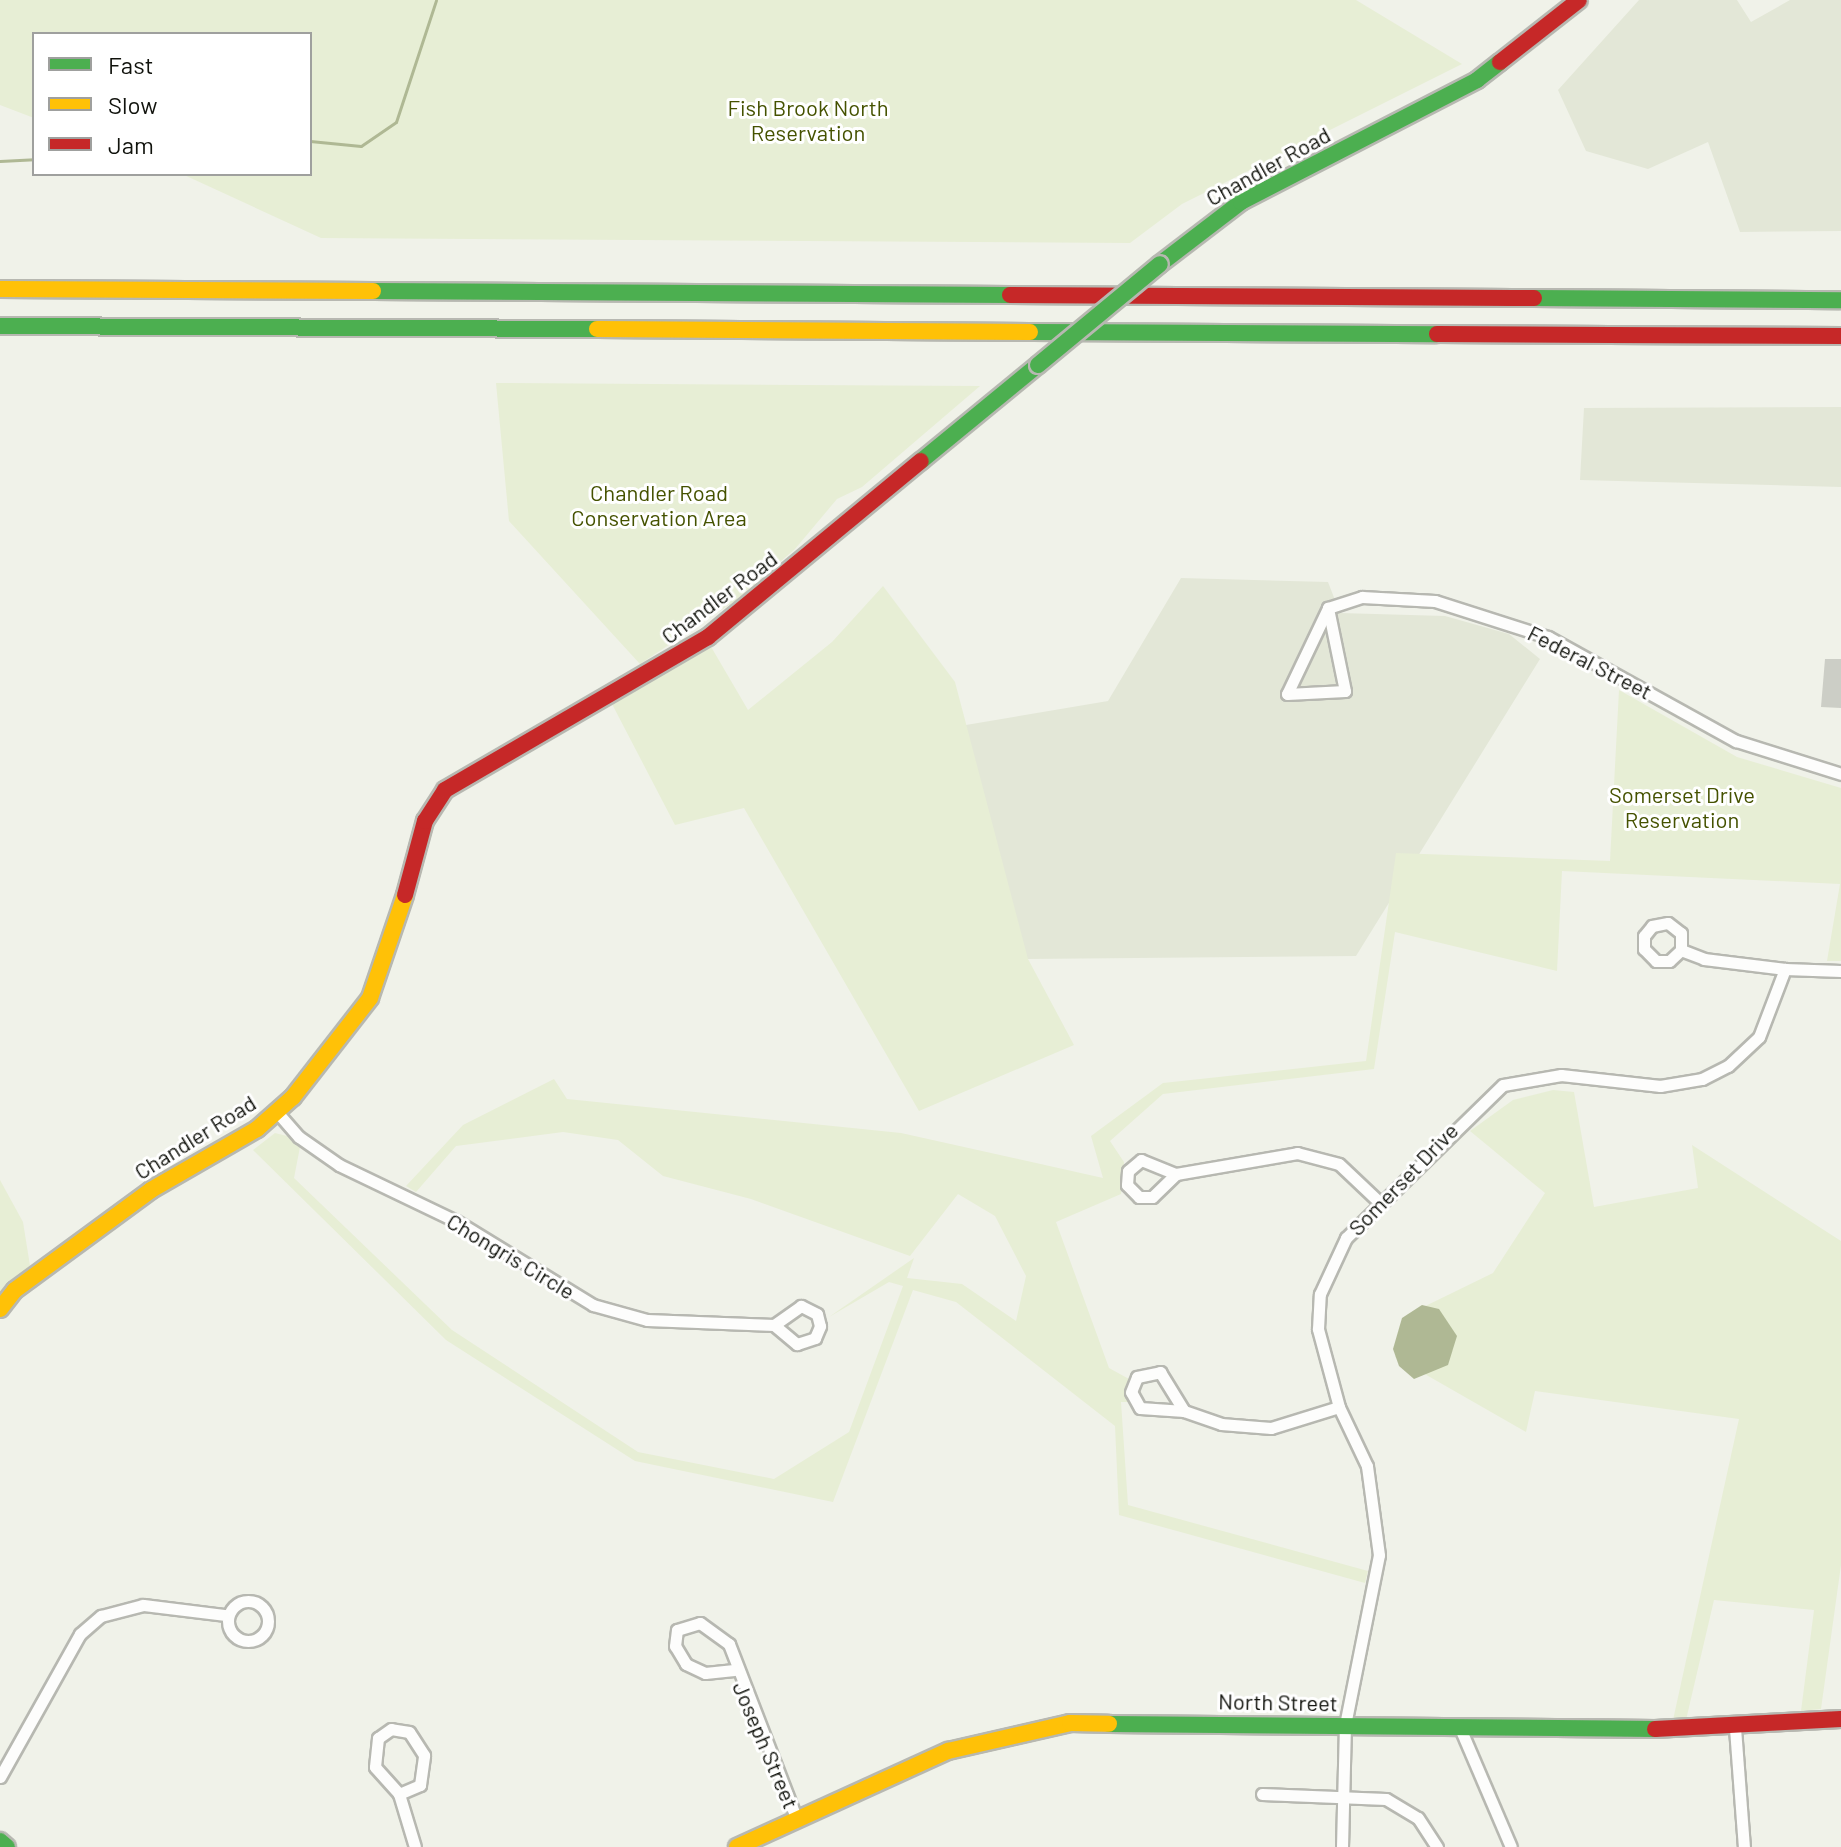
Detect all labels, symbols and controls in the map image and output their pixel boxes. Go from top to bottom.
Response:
legend [32,32,312,176]
text: Fast [108,50,153,79]
text: Slow [108,90,157,119]
park label: Fish Brook North Reservation [727,94,889,146]
street label: Chandler Road [1201,121,1335,211]
text: Jam [108,130,154,159]
park label: Chandler Road Conservation Area [571,479,747,530]
street label: Chandler Road [656,545,782,649]
street label: Federal Street [1524,619,1656,705]
park label: Somerset Drive Reservation [1609,781,1755,832]
street label: Chandler Road [129,1089,261,1185]
street label: Somerset Drive [1343,1117,1463,1241]
street label: Chongris Circle [442,1208,580,1304]
street label: Joseph Street [727,1678,805,1812]
street label: North Street [1218,1688,1338,1716]

